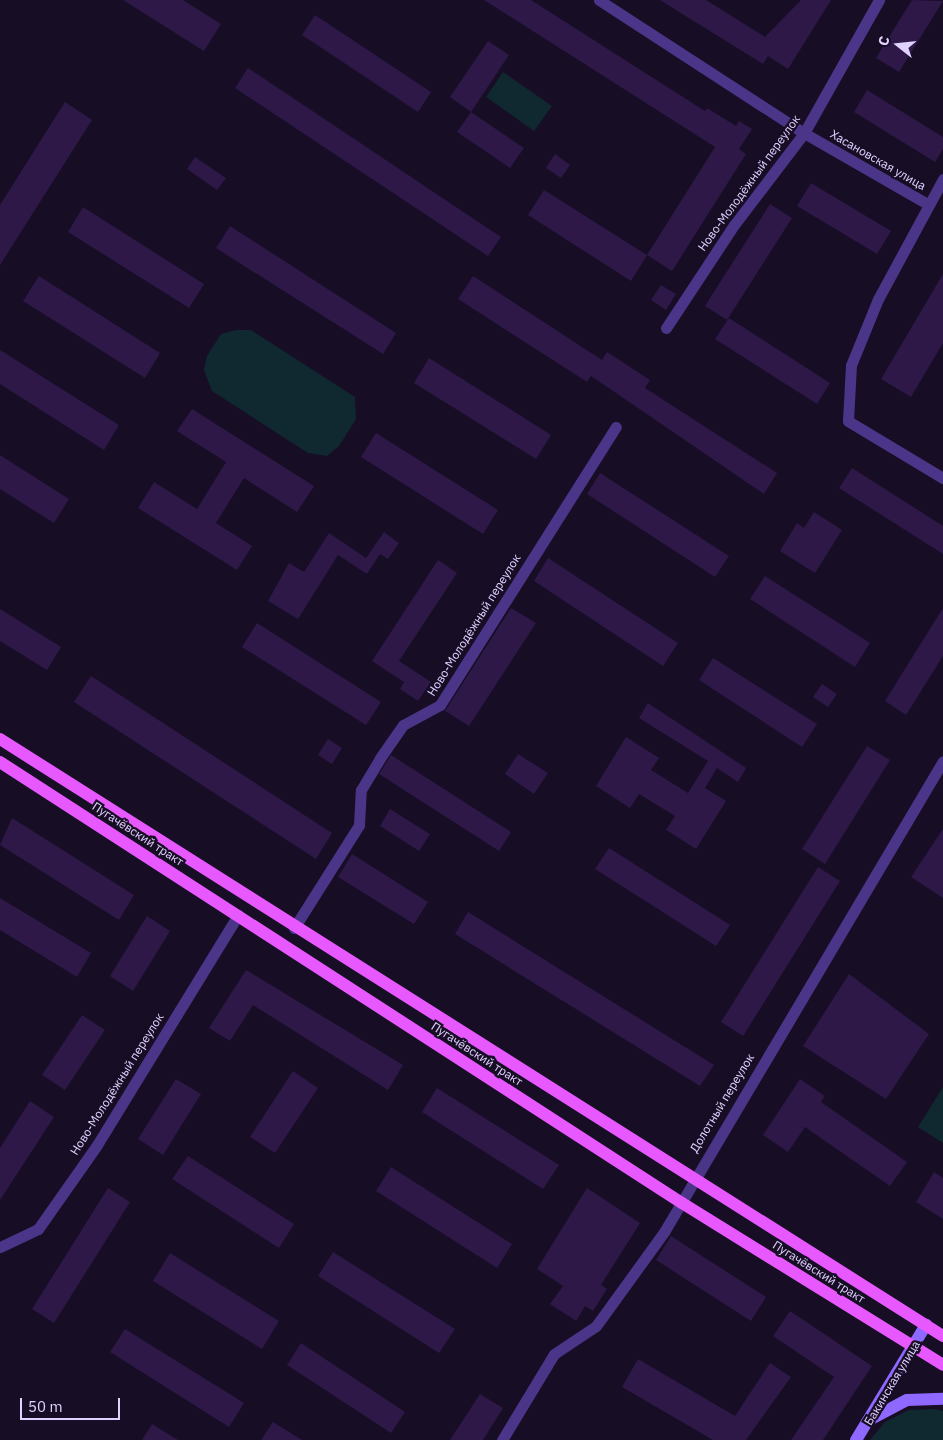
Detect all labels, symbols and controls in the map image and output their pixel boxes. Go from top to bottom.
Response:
north arrow [873,20,923,70]
text: С [874,34,893,48]
street label: Ново-Молодёжный переулок [695,112,803,254]
street label: Хасановская улица [828,127,928,193]
street label: Ново-Молодёжный переулок [424,551,524,699]
street label: Пугачёвский тракт [90,799,186,869]
street label: Ново-Молодёжный переулок [67,1010,167,1158]
street label: Пугачёвский тракт [429,1019,525,1089]
street label: Долотный переулок [687,1051,757,1155]
street label: Пугачёвский тракт [770,1238,868,1306]
street label: Бакинская улица [861,1338,923,1428]
scale bar [22,1388,122,1420]
text: 50 m [28,1397,63,1416]

